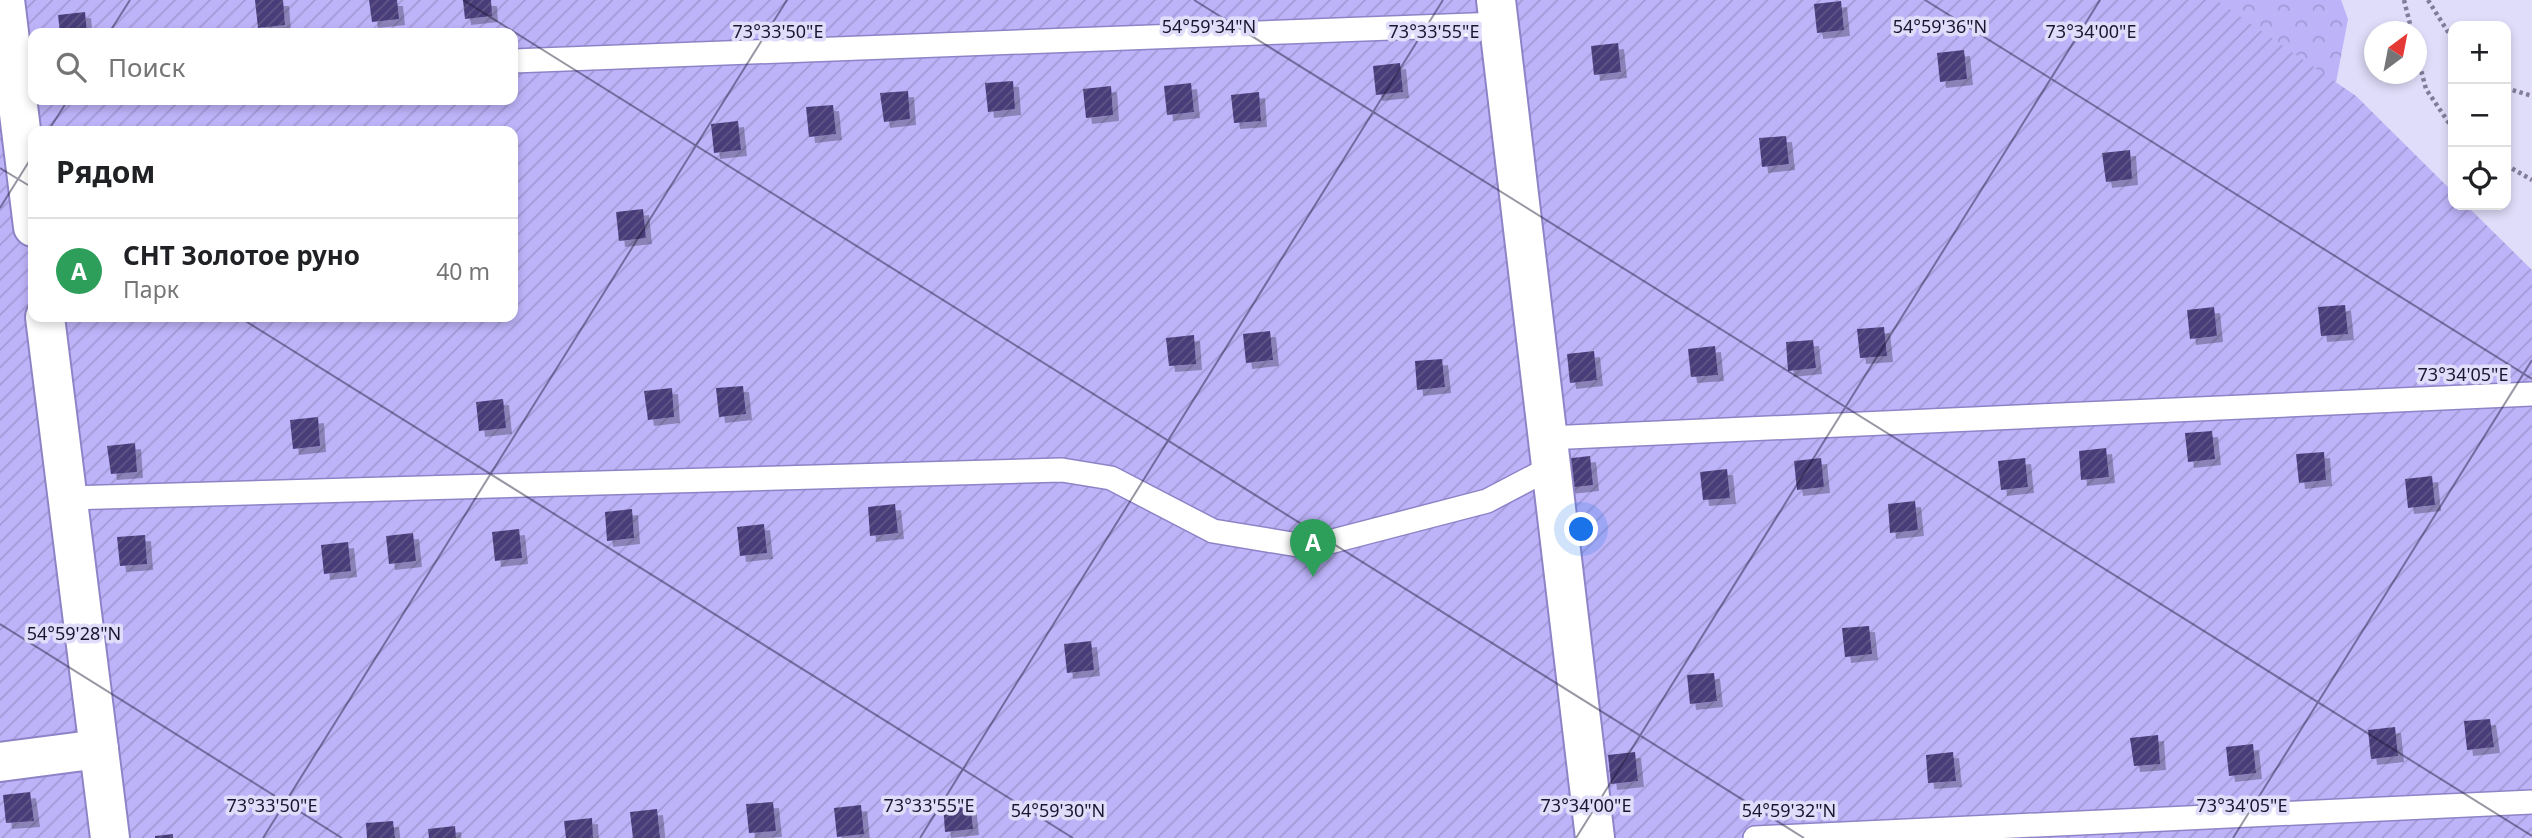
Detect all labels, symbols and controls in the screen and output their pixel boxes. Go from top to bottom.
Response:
text: 54°59'34"N [1162,14,1256,38]
text: 54°59'36"N [1893,14,1987,38]
text: 73°33'50"E [733,19,823,43]
text: 73°33'55"E [1389,19,1479,43]
text: 73°34'00"E [2046,19,2136,43]
north arrow [2364,21,2427,84]
map controls [2448,21,2511,210]
button: + [2448,21,2511,84]
search box [28,28,518,105]
icon: search [52,48,90,86]
text: Поиск [108,49,185,85]
button: − [2448,84,2511,147]
button: locate [2448,147,2511,210]
text: Рядом [56,151,155,192]
text: СНТ Золотое руно [123,237,360,273]
text: A [71,255,87,287]
text: 40 m [436,255,490,287]
text: Парк [123,273,179,305]
text: 73°34'05"E [2418,362,2508,386]
your location [1564,512,1598,546]
pin: A [1290,519,1336,577]
text: 54°59'28"N [27,621,121,645]
text: 73°33'50"E [227,793,317,817]
text: 73°33'55"E [884,793,974,817]
text: 73°34'00"E [1541,793,1631,817]
text: 73°34'05"E [2197,793,2287,817]
text: 54°59'30"N [1011,798,1105,822]
text: 54°59'32"N [1742,798,1836,822]

